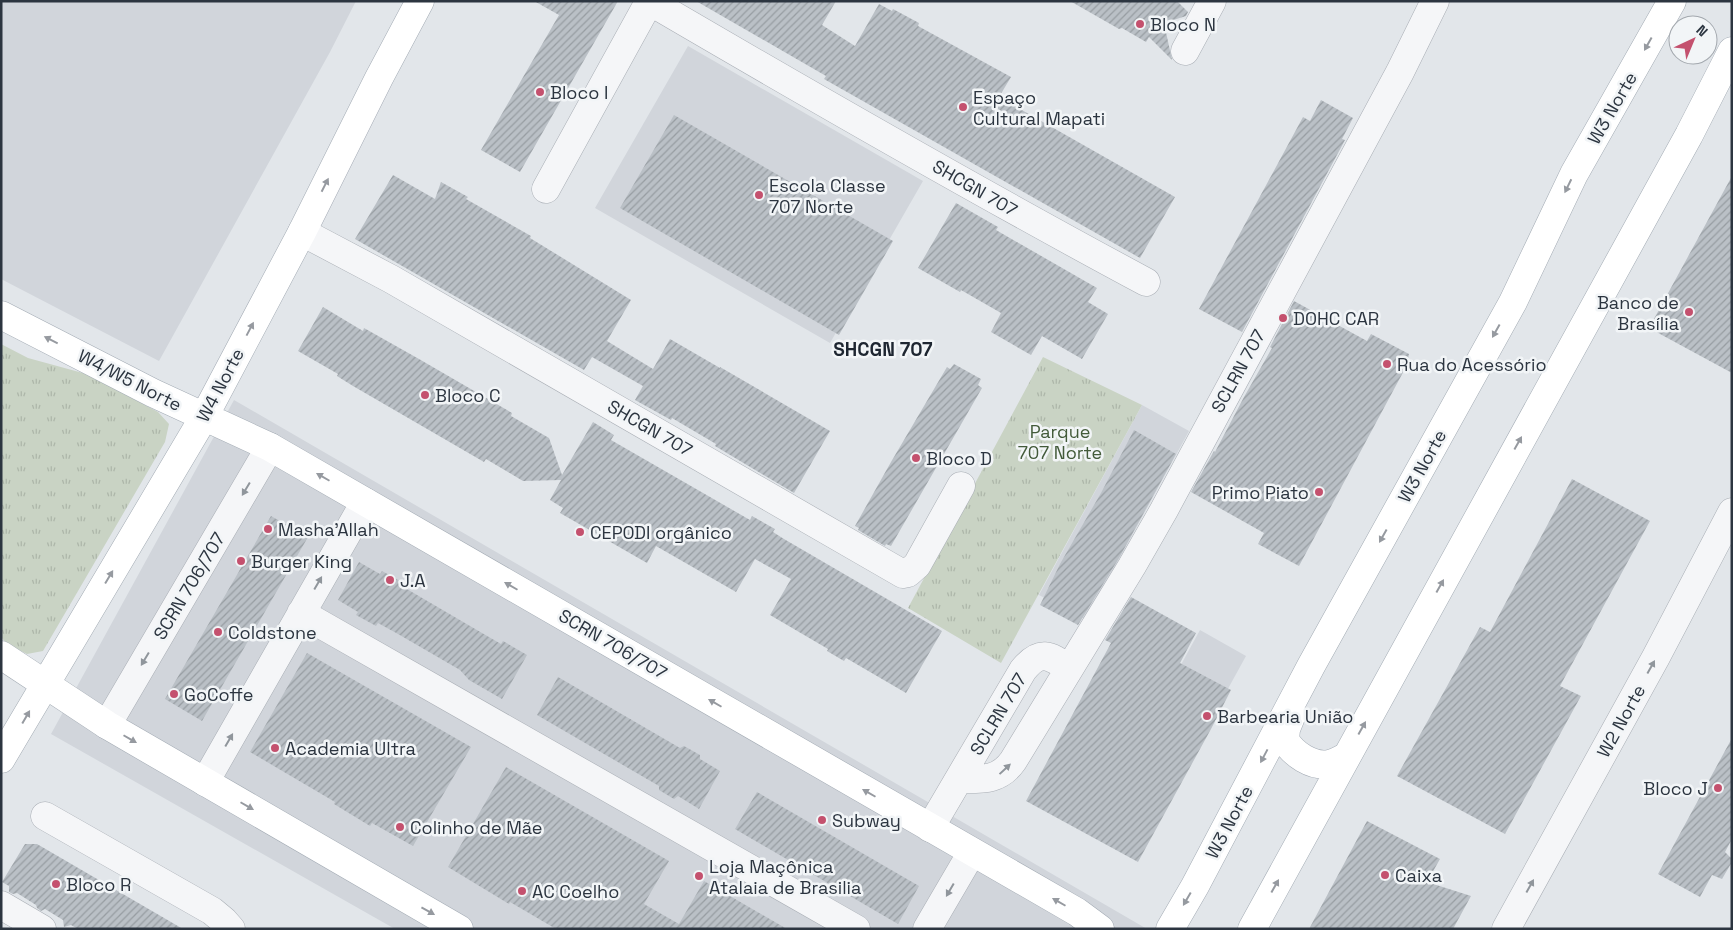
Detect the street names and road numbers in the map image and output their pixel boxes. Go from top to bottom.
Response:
street label: W3 Norte [1582,68,1642,148]
street label: SHCGN 707 [928,154,1022,222]
street label: SCLRN 707 [1206,325,1270,417]
street label: W4/W5 Norte [74,344,186,416]
street label: W4 Norte [191,344,249,426]
street label: SHCGN 707 [603,394,697,462]
street label: W3 Norte [1393,426,1451,506]
street label: SCRN 706/707 [148,528,230,644]
street label: SCRN 706/707 [555,604,671,684]
street label: SCLRN 707 [965,669,1031,759]
street label: W2 Norte [1592,681,1650,761]
street label: W3 Norte [1200,781,1258,863]

